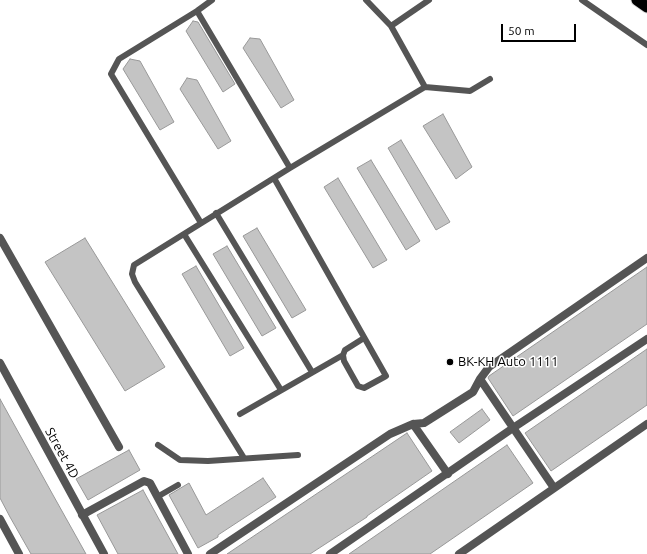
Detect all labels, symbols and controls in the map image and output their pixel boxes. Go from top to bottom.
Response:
scale bar [503,16,578,42]
text: 50 m [508,24,535,37]
place label: BK-KH Auto 1111 [458,354,558,370]
marker: BK-KH Auto 1111 [445,357,455,367]
street label: Street 4D [42,425,82,481]

